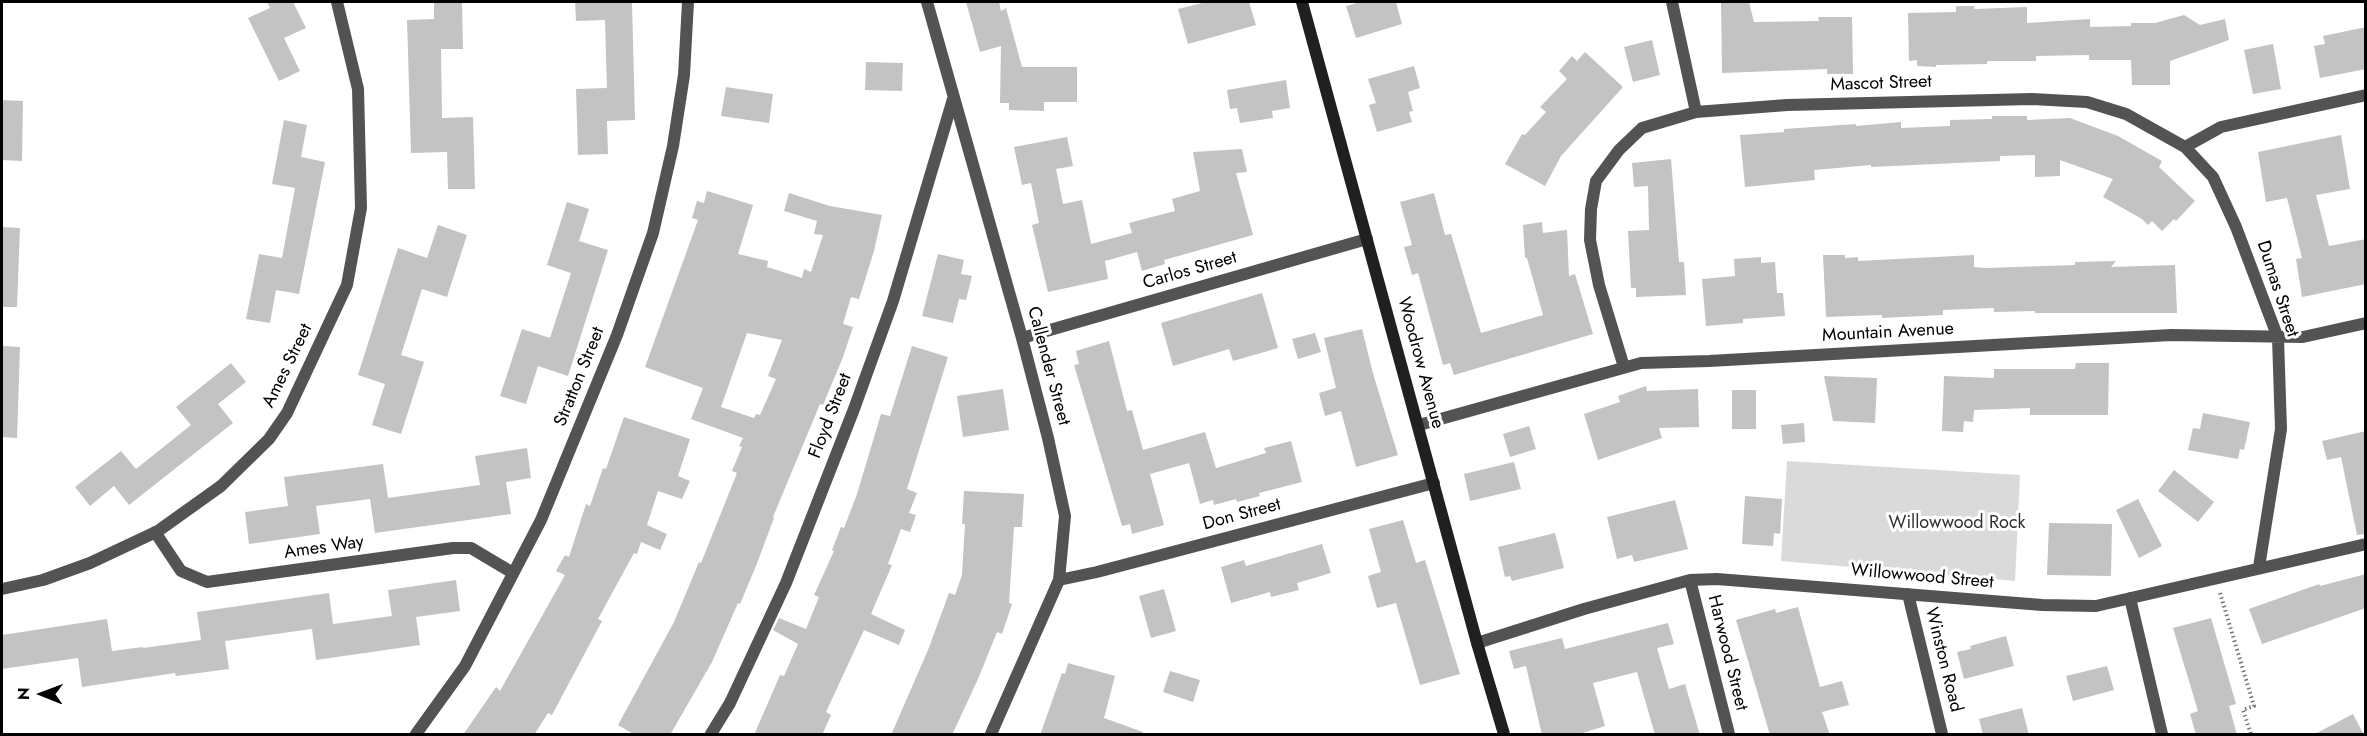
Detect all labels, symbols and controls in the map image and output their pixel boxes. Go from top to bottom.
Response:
street label: Mascot Street [1830,71,1932,97]
street label: Dumas Street [2251,238,2303,340]
street label: Carlos Street [1141,247,1239,295]
street label: Woodrow Avenue [1392,295,1448,431]
street label: Callender Street [1022,304,1074,428]
street label: Mountain Avenue [1822,319,1954,347]
street label: Ames Street [258,320,318,412]
street label: Stratton Street [550,324,610,430]
street label: Floyd Street [805,370,857,462]
street label: Don Street [1201,494,1283,536]
park label: Willowwood Rock [1889,513,2025,535]
street label: Ames Way [283,532,365,564]
street label: Willowwood Street [1850,560,1994,594]
street label: Harwood Street [1702,593,1752,713]
street label: Winston Road [1920,605,1966,715]
north arrow [12,664,72,724]
text: N [12,687,35,700]

